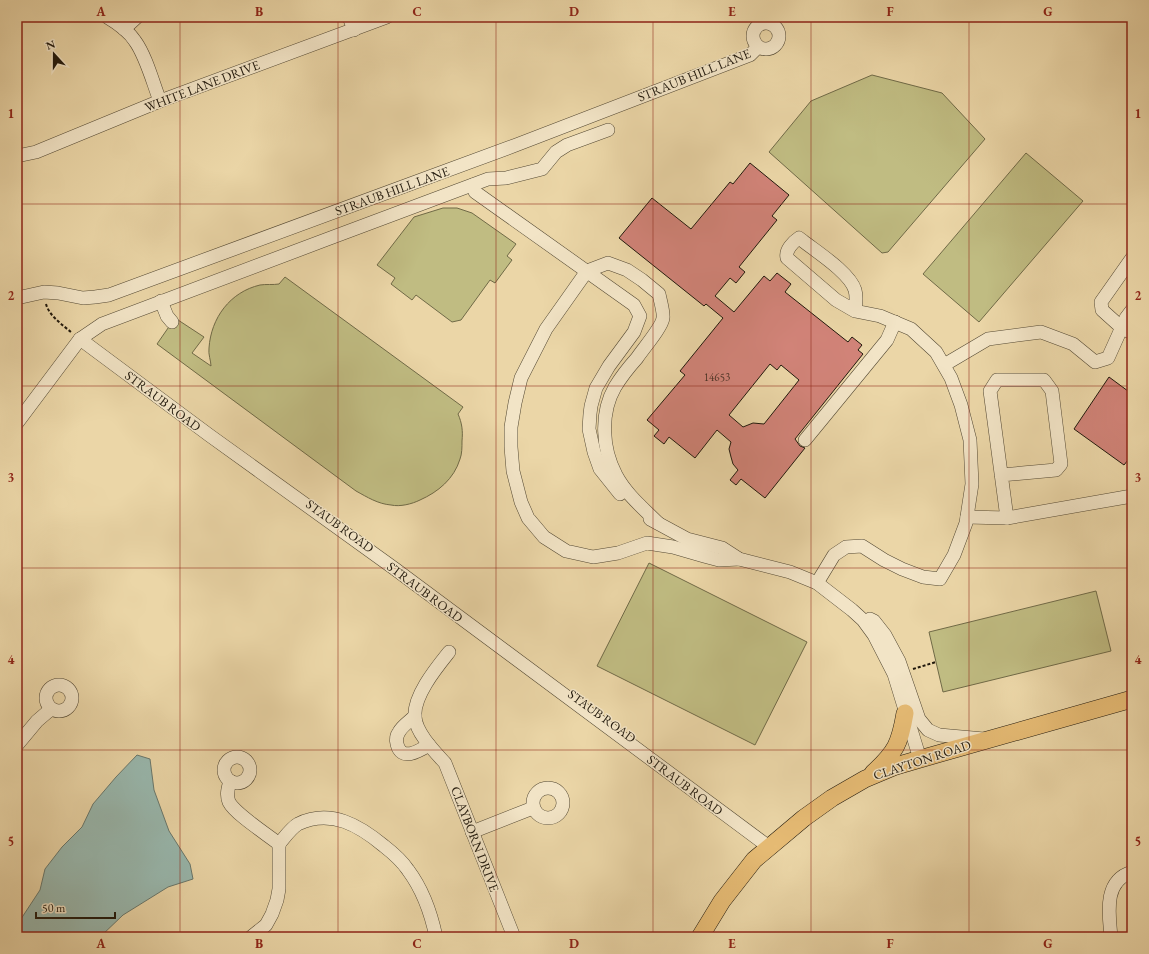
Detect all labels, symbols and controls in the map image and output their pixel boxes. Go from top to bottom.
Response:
text: A [95,3,106,20]
text: B [255,3,263,20]
text: C [412,3,422,20]
text: D [569,3,579,20]
text: E [728,3,736,20]
text: F [886,3,894,20]
text: G [1043,3,1053,20]
north arrow [34,34,74,74]
text: N [44,36,57,53]
street label: STRAUB HILL LANE [635,45,753,105]
street label: WHITE LANE DRIVE [142,56,262,116]
text: 1 [8,105,15,122]
text: 1 [1135,105,1142,122]
street label: STRAUB HILL LANE [333,162,451,220]
text: 2 [8,287,15,304]
text: 2 [1135,287,1142,304]
street label: STRAUB ROAD [122,367,205,435]
house number: 14653 [704,370,730,384]
text: 3 [8,469,15,486]
text: 3 [1135,469,1142,486]
street label: STAUB ROAD [303,496,378,557]
street label: STRAUB ROAD [384,558,467,626]
text: 4 [8,651,15,668]
text: 4 [1135,651,1142,668]
street label: STAUB ROAD [565,686,640,747]
street label: CLAYTON ROAD [871,736,973,784]
street label: STRAUB ROAD [644,751,727,819]
street label: CLAYBORN DRIVE [447,784,503,894]
text: 5 [8,833,14,850]
text: 5 [1135,833,1141,850]
scale bar [36,894,115,920]
text: 50 m [42,900,66,916]
text: A [95,935,106,952]
text: B [255,935,263,952]
text: C [412,935,422,952]
text: D [569,935,579,952]
text: E [728,935,736,952]
text: F [886,935,894,952]
text: G [1043,935,1053,952]

